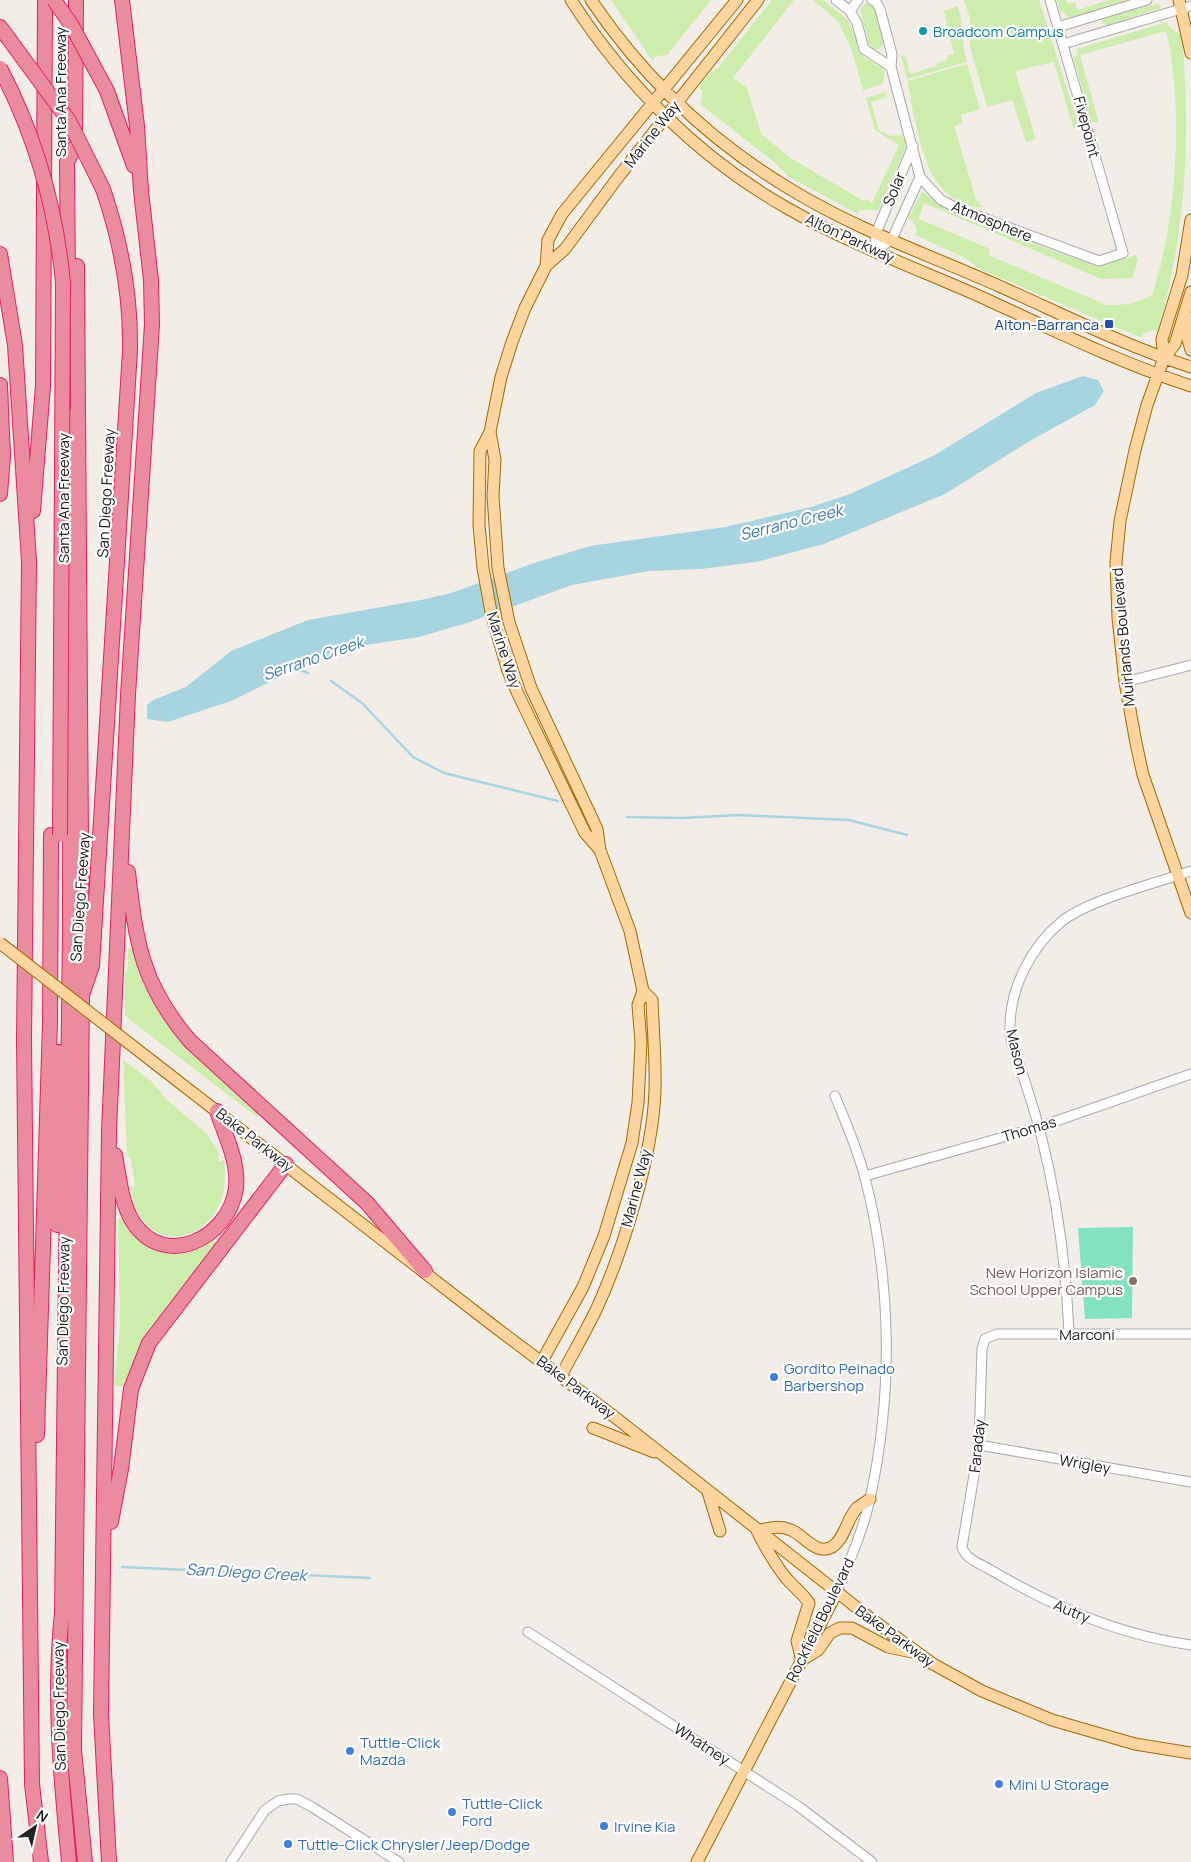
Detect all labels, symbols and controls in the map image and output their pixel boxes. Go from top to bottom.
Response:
place label: Broadcom Campus [933,21,1064,42]
marker: Broadcom Campus [917,25,929,37]
street label: Santa Ana Freeway [50,27,71,157]
street label: Fivepoint [1069,94,1105,160]
street label: Marine Way [619,96,685,172]
street label: Solar [877,168,911,209]
street label: Atmosphere [949,195,1036,247]
street label: Alton Parkway [802,208,898,268]
place label: Alton-Barranca [994,314,1099,335]
marker: Alton-Barranca [1103,318,1115,330]
street label: San Diego Freeway [92,428,120,558]
street label: Santa Ana Freeway [53,433,74,563]
water label: Serrano Creek [737,498,847,545]
street label: Muirlands Boulevard [1106,567,1140,707]
street label: Marine Way [482,609,526,691]
water label: Serrano Creek [260,630,368,686]
street label: San Diego Freeway [65,832,95,962]
street label: Mason [1001,1027,1033,1077]
street label: Bake Parkway [212,1103,298,1177]
street label: Thomas [999,1111,1059,1147]
street label: Marine Way [616,1147,656,1229]
street label: San Diego Freeway [51,1236,75,1366]
place label: New Horizon Islamic School Upper Campus [969,1262,1123,1300]
marker: New Horizon Islamic School Upper Campus [1127,1275,1139,1287]
street label: Marconi [1059,1324,1115,1345]
street label: Bake Parkway [532,1351,620,1424]
place label: Gordito Peinado Barbershop [784,1358,895,1396]
marker: Gordito Peinado Barbershop [768,1371,780,1383]
street label: Faraday [964,1418,990,1474]
street label: Wrigley [1058,1449,1112,1479]
street label: Rockfield Boulevard [781,1554,859,1686]
water label: San Diego Creek [185,1558,309,1586]
street label: Autry [1051,1594,1094,1628]
street label: Bake Parkway [851,1600,939,1672]
street label: San Diego Freeway [47,1641,71,1771]
street label: Whatney [670,1718,734,1770]
place label: Tuttle-Click Mazda [360,1732,441,1770]
marker: Tuttle-Click Mazda [344,1745,356,1757]
place label: Mini U Storage [1009,1774,1109,1795]
marker: Mini U Storage [993,1778,1005,1790]
place label: Tuttle-Click Ford [462,1793,543,1831]
north arrow [10,1802,60,1852]
text: N [33,1805,52,1826]
marker: Tuttle-Click Ford [446,1806,458,1818]
place label: Irvine Kia [614,1816,675,1837]
marker: Irvine Kia [598,1820,610,1832]
place label: Tuttle-Click Chrysler/Jeep/Dodge [298,1834,530,1855]
marker: Tuttle-Click Chrysler/Jeep/Dodge [282,1838,294,1850]

